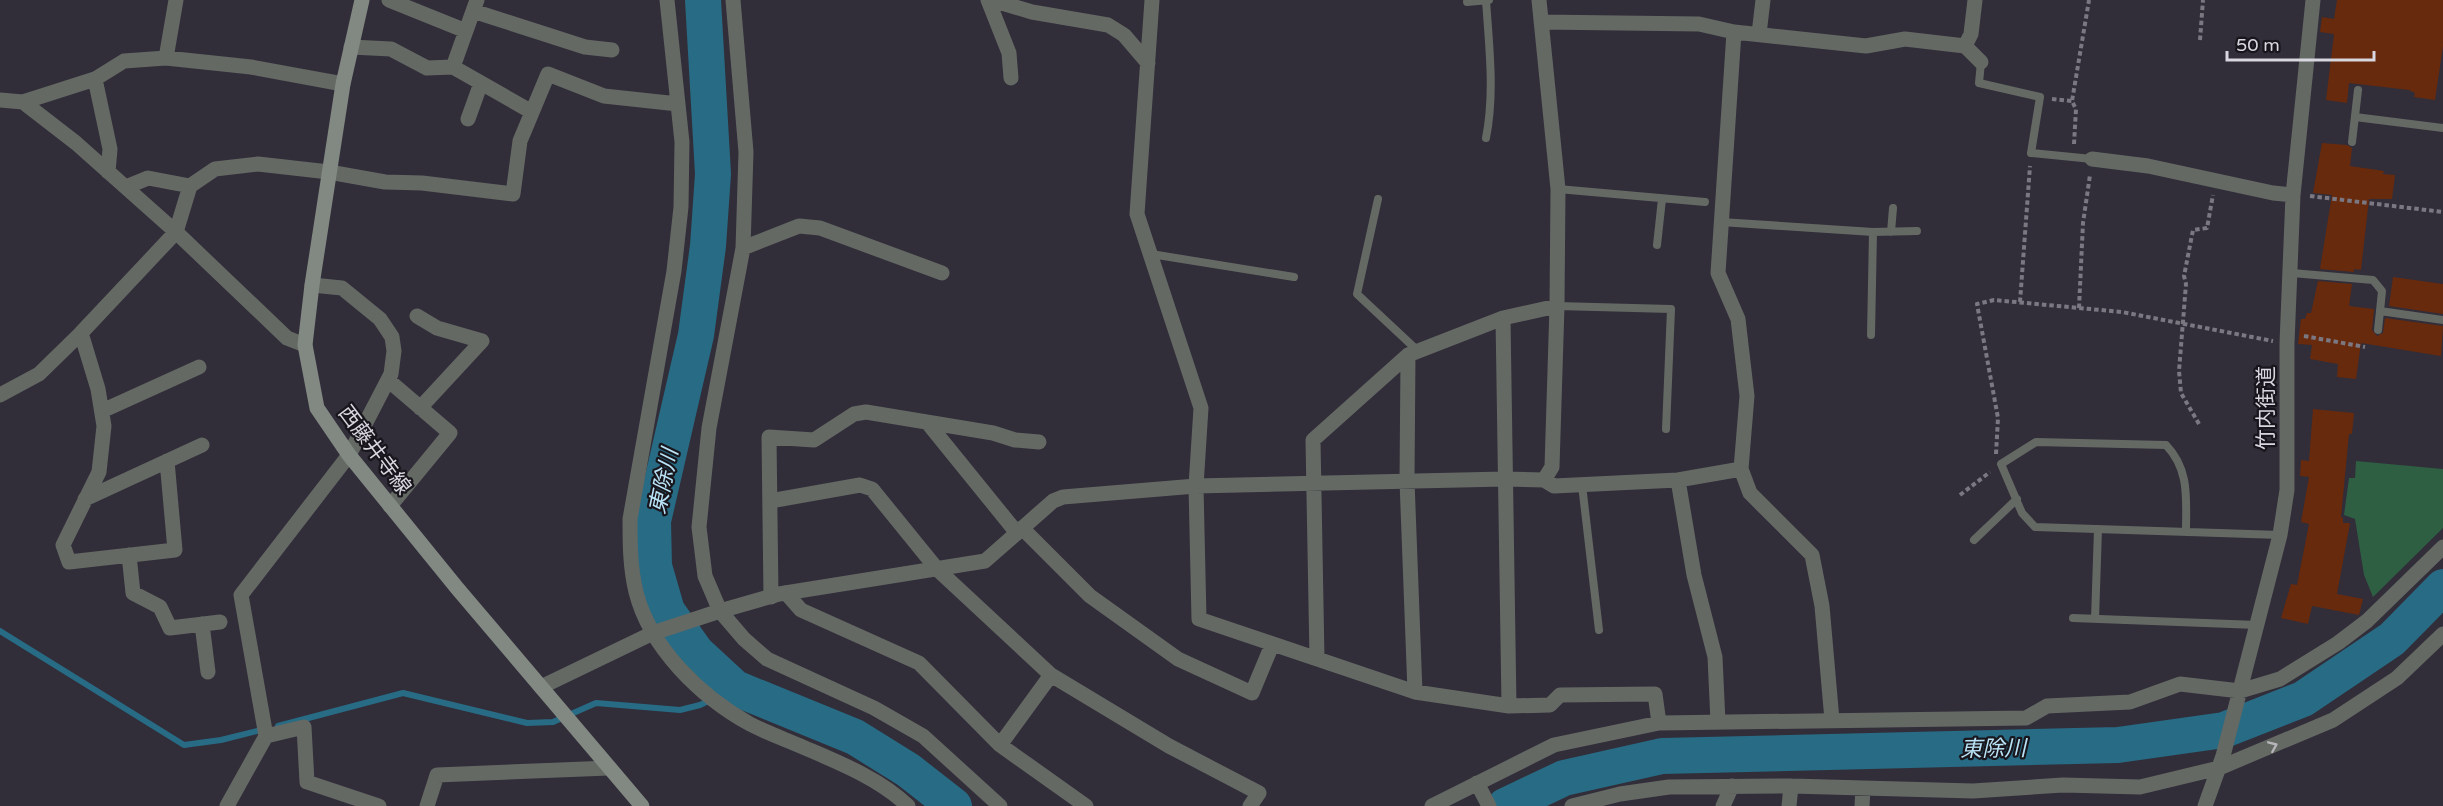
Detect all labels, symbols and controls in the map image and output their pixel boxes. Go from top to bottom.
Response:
scale bar [2227,24,2374,62]
text: 50 m [2236,34,2280,56]
street label: 竹内街道 [2254,366,2279,450]
street label: 西藤井寺線 [333,401,416,500]
water label: 東除川 [644,444,684,516]
water label: 東除川 [1960,735,2028,763]
one-way arrow [2267,741,2278,753]

